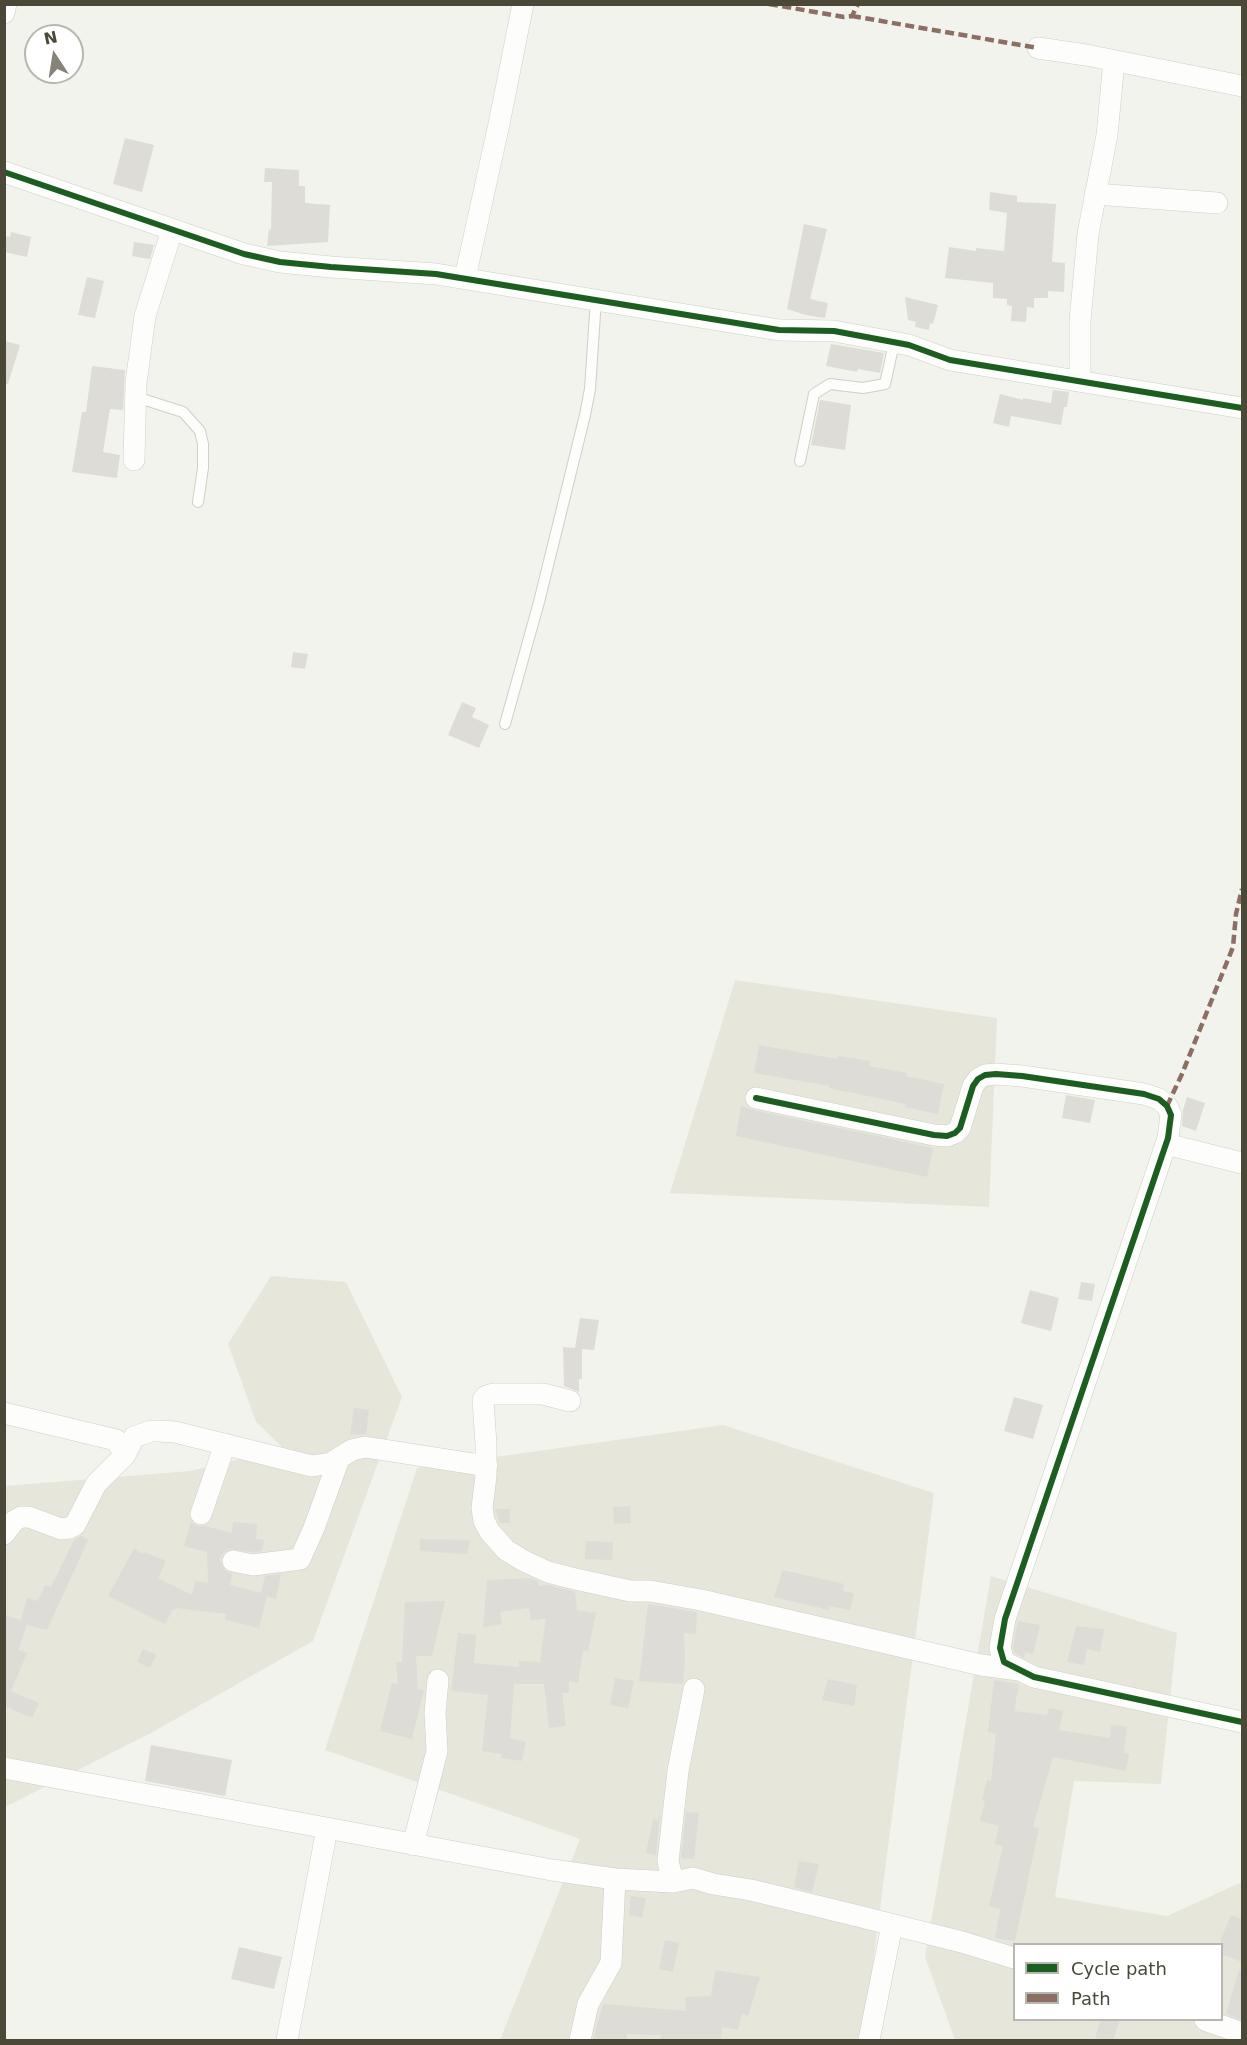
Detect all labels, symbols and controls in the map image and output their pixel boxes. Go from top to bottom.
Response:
north arrow [24,24,84,84]
text: N [42,27,59,49]
legend [1013,1943,1223,2021]
text: Cycle path [1071,1958,1167,1979]
text: Path [1071,1988,1111,2009]

